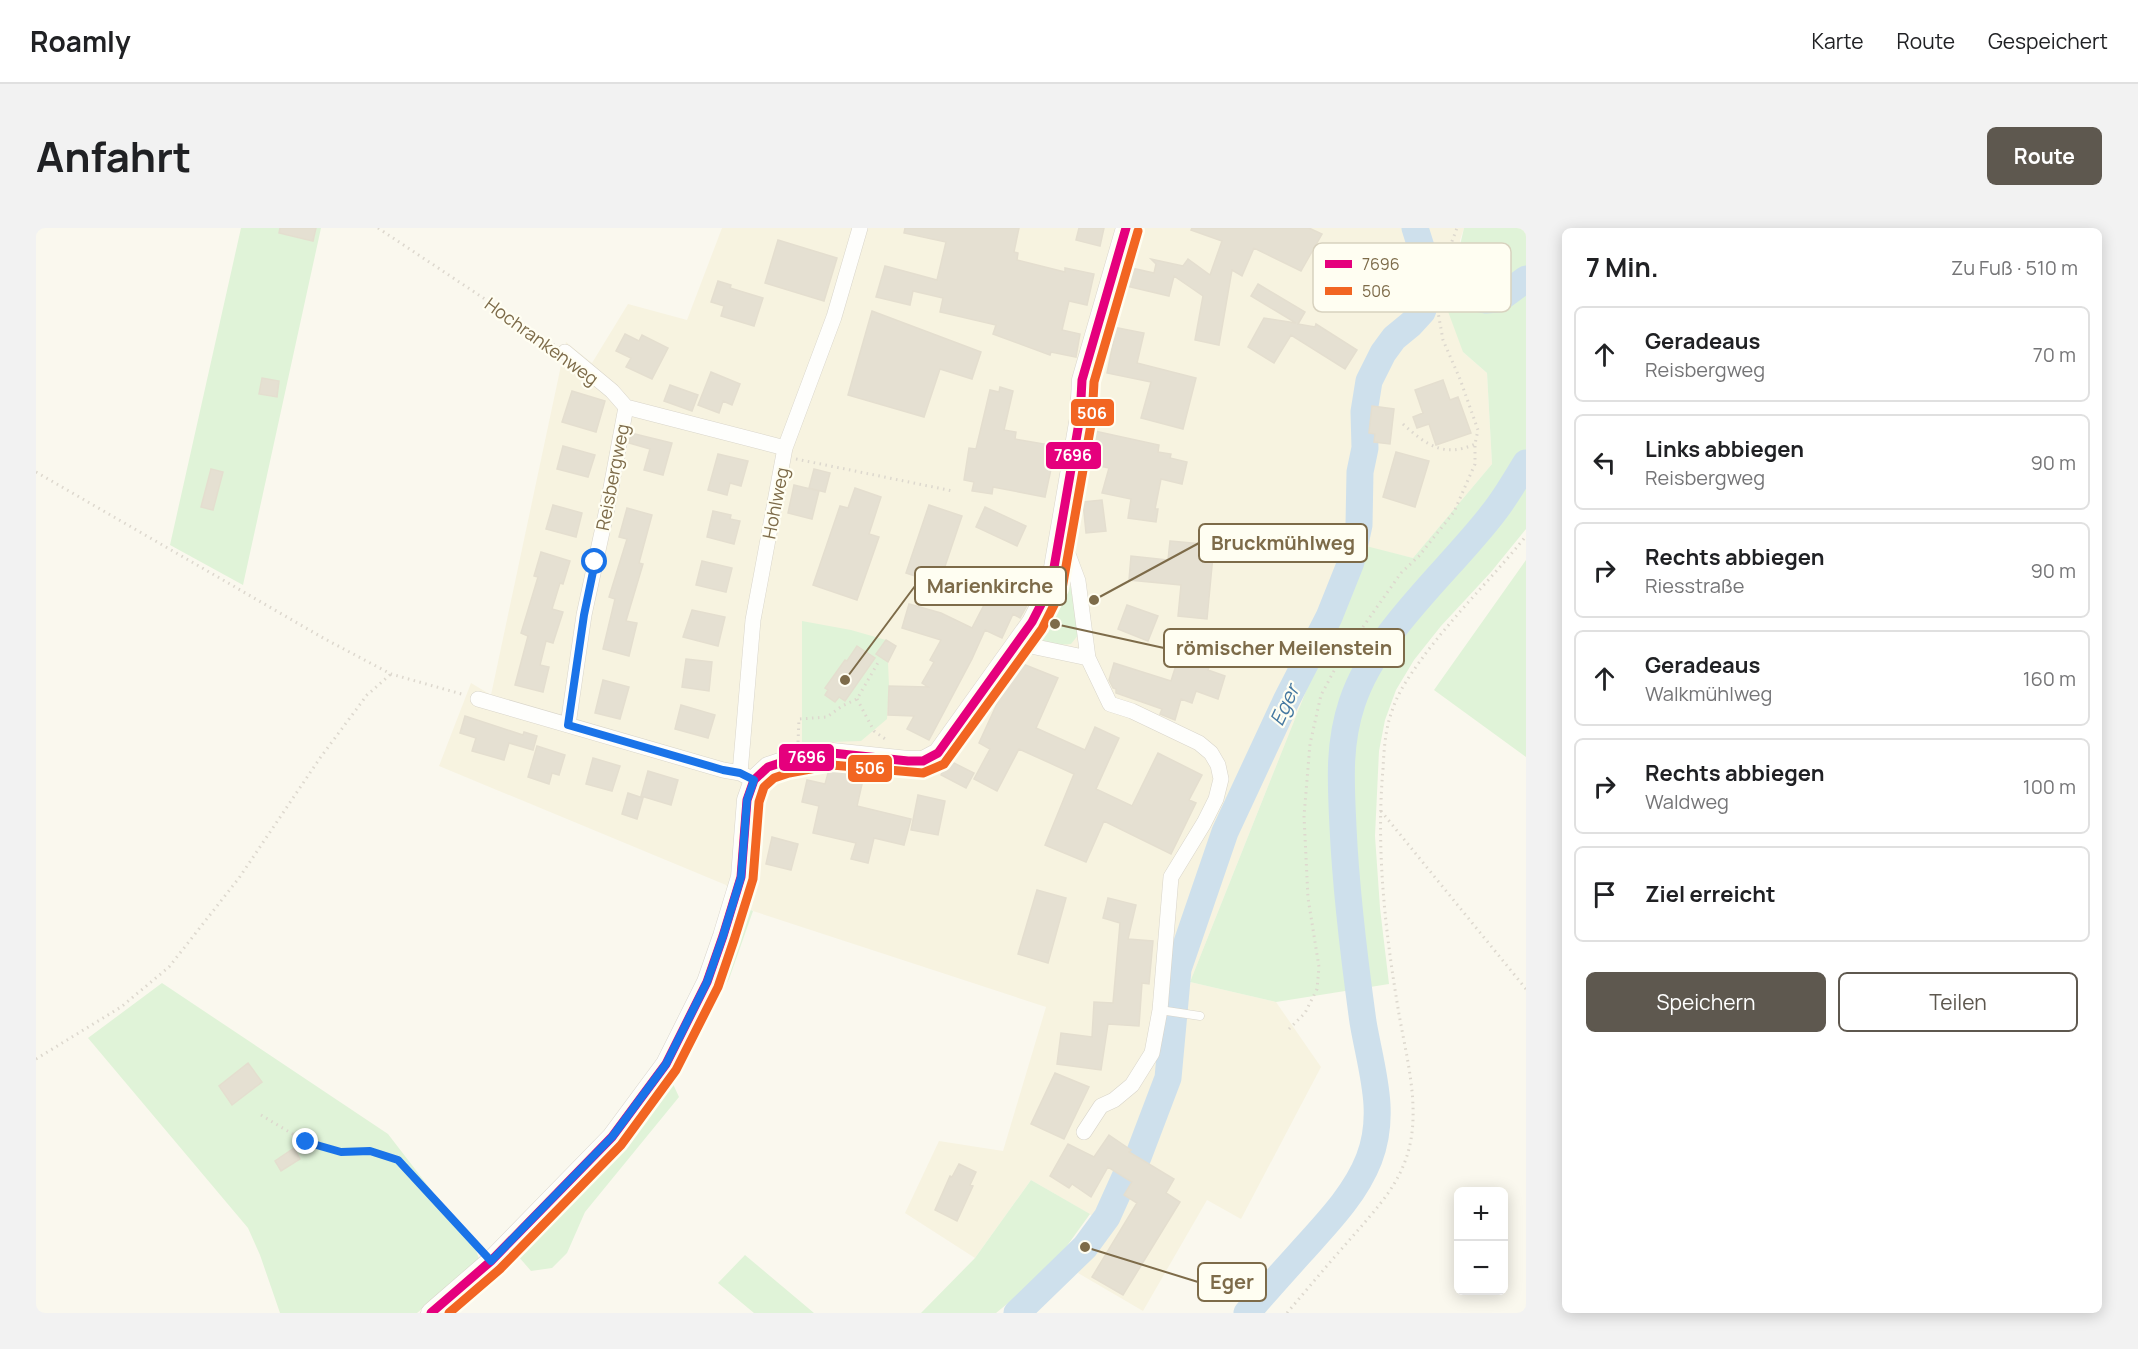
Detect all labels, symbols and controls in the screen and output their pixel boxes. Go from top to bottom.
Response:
text: Roamly [30,22,131,60]
text: Karte [1812,27,1864,55]
text: Route [1897,27,1955,55]
text: Gespeichert [1988,27,2108,55]
text: Anfahrt [36,127,191,185]
button: Route [1987,127,2102,185]
legend [1313,243,1511,312]
text: 7 Min. [1586,249,1659,285]
text: 7696 [1362,253,1400,275]
text: Zu Fuß · 510 m [1951,254,2078,281]
text: 506 [1362,280,1391,302]
street label: Hochrankenweg [480,292,604,390]
text: Geradeaus [1645,326,1760,356]
icon: ahead [1588,338,1621,371]
text: 70 m [2033,341,2076,368]
text: Reisbergweg [1645,356,1765,383]
line badge: 506 [1070,398,1115,427]
text: 506 [1077,402,1107,424]
street label: Reisbergweg [590,422,634,532]
text: Links abbiegen [1645,434,1804,464]
line badge: 7696 [1045,441,1102,470]
text: 7696 [1054,444,1092,466]
icon: left [1588,446,1621,479]
text: 90 m [2030,449,2076,476]
text: Reisbergweg [1645,464,1765,491]
street label: Hohlweg [756,465,794,541]
callout: Bruckmühlweg [1199,524,1367,562]
text: Bruckmühlweg [1211,529,1355,556]
text: Rechts abbiegen [1645,542,1824,572]
route start [581,548,607,574]
icon: right [1588,554,1621,587]
text: 90 m [2030,557,2076,584]
callout: Marienkirche [915,567,1066,605]
text: Marienkirche [927,572,1053,599]
text: Riesstraße [1645,572,1745,599]
callout: römischer Meilenstein [1164,629,1404,667]
text: römischer Meilenstein [1176,634,1392,661]
text: Geradeaus [1645,650,1760,680]
icon: ahead [1588,662,1621,695]
text: 160 m [2023,665,2076,692]
water label: Eger [1263,678,1306,730]
text: Walkmühlweg [1645,680,1772,707]
line badge: 7696 [778,743,835,772]
text: 7696 [788,746,826,768]
line badge: 506 [847,754,893,783]
text: 506 [855,757,885,779]
text: Rechts abbiegen [1645,758,1824,788]
icon: right [1588,770,1621,803]
text: 100 m [2023,773,2076,800]
text: Waldweg [1645,788,1729,815]
icon: arrive [1588,878,1621,911]
text: Ziel erreicht [1645,879,1776,909]
button: Speichern [1586,972,1826,1032]
button: Teilen [1838,972,2078,1032]
route end [292,1128,318,1154]
map controls [1454,1187,1508,1295]
button: + [1454,1187,1508,1241]
button: − [1454,1241,1508,1295]
callout: Eger [1198,1263,1266,1301]
text: Eger [1210,1268,1254,1295]

